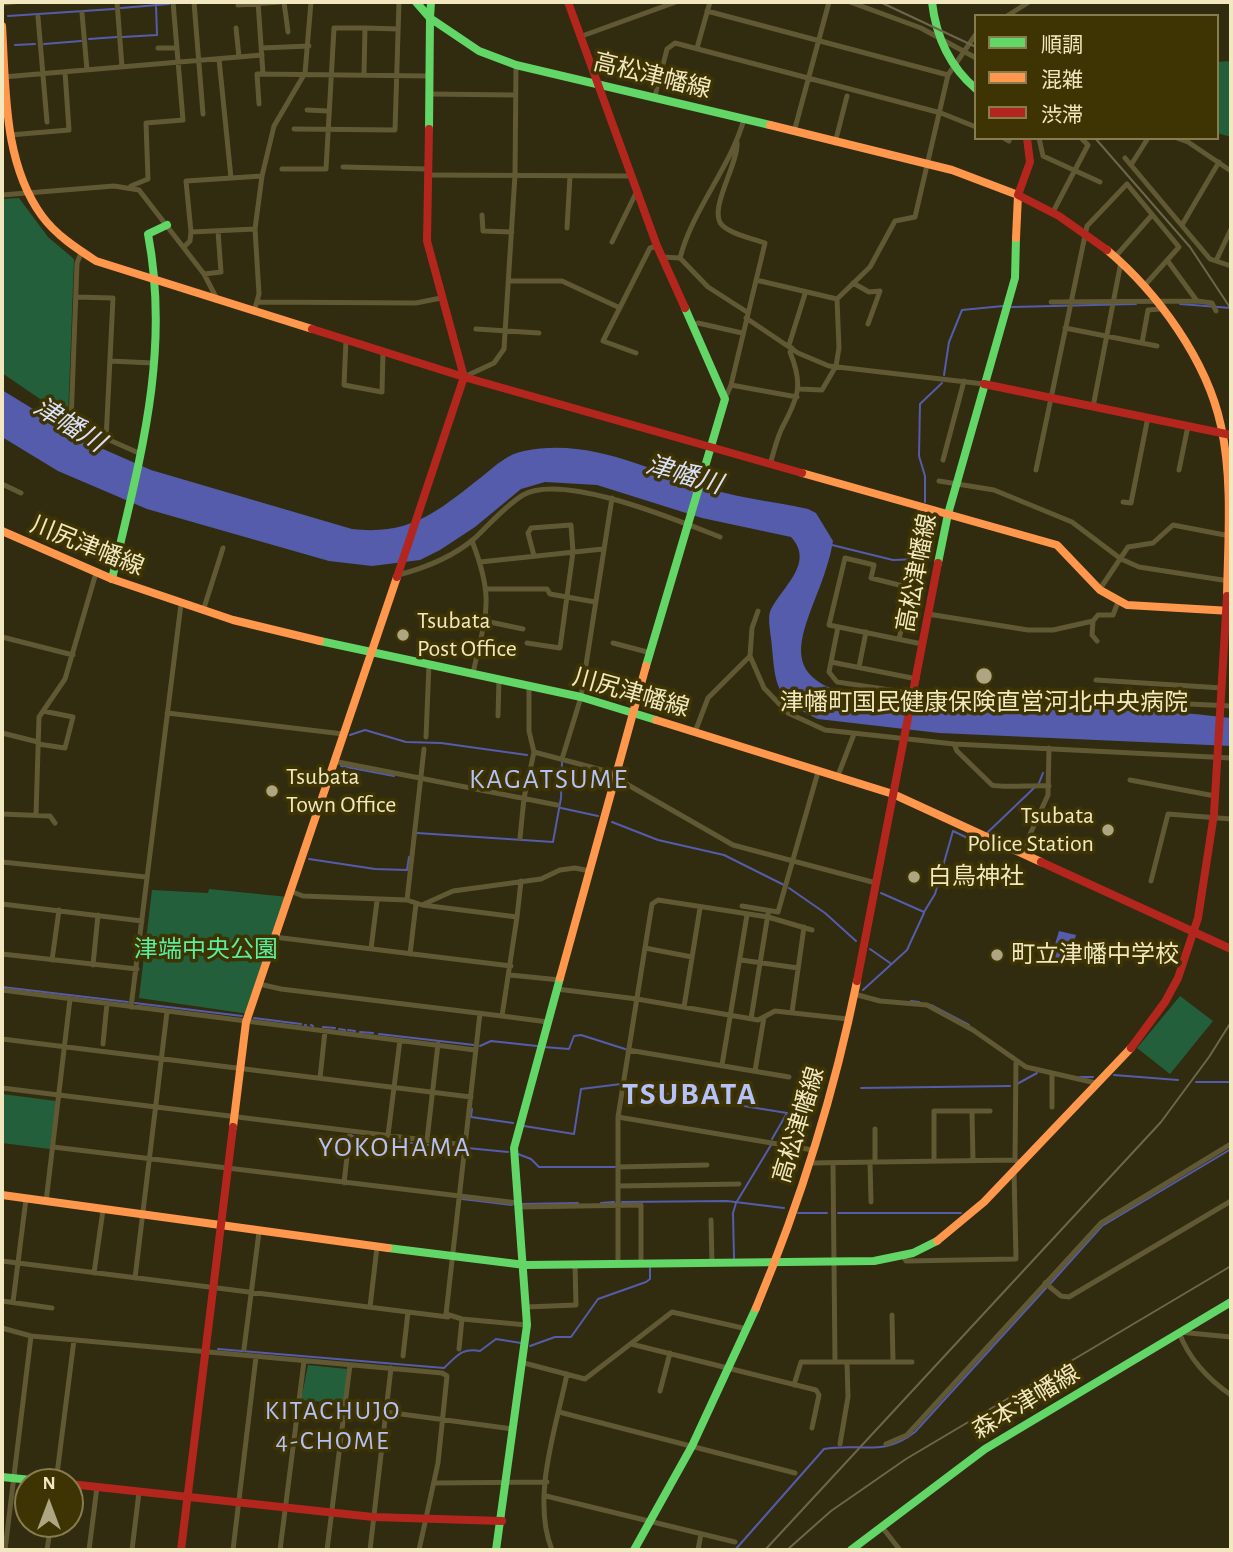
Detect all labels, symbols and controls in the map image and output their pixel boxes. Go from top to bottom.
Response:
legend [974,14,1219,140]
text: 順調 [1041,35,1083,56]
street label: 高松津幡線 [590,48,714,104]
text: 混雑 [1041,70,1083,91]
text: 渋滞 [1041,105,1083,126]
water label: 津幡川 [28,391,110,459]
water label: 津幡川 [642,449,726,501]
street label: 川尻津幡線 [26,510,148,582]
street label: 高松津幡線 [891,511,943,635]
place label: Tsubata Post Office [417,607,517,663]
marker: Tsubata Post Office [395,627,411,643]
street label: 川尻津幡線 [569,663,693,723]
marker: 津幡町国民健康保険直営河北中央病院 [974,666,994,686]
place label: 津幡町国民健康保険直営河北中央病院 [780,689,1188,717]
place label: Tsubata Town Office [286,763,396,819]
district label: KAGATSUME [470,763,628,797]
marker: Tsubata Town Office [264,783,280,799]
place label: Tsubata Police Station [967,802,1094,858]
marker: Tsubata Police Station [1100,822,1116,838]
place label: 白鳥神社 [928,863,1024,891]
marker: 白鳥神社 [906,869,922,885]
park label: 津端中央公園 [134,936,278,964]
place label: 町立津幡中学校 [1011,941,1179,969]
marker: 町立津幡中学校 [989,947,1005,963]
street label: 高松津幡線 [768,1063,830,1187]
district label: TSUBATA [623,1075,757,1113]
district label: YOKOHAMA [319,1131,471,1165]
street label: 森本津幡線 [967,1359,1085,1445]
district label: KITACHUJO 4-CHOME [266,1395,400,1456]
north arrow [14,1468,84,1538]
text: N [42,1474,56,1493]

